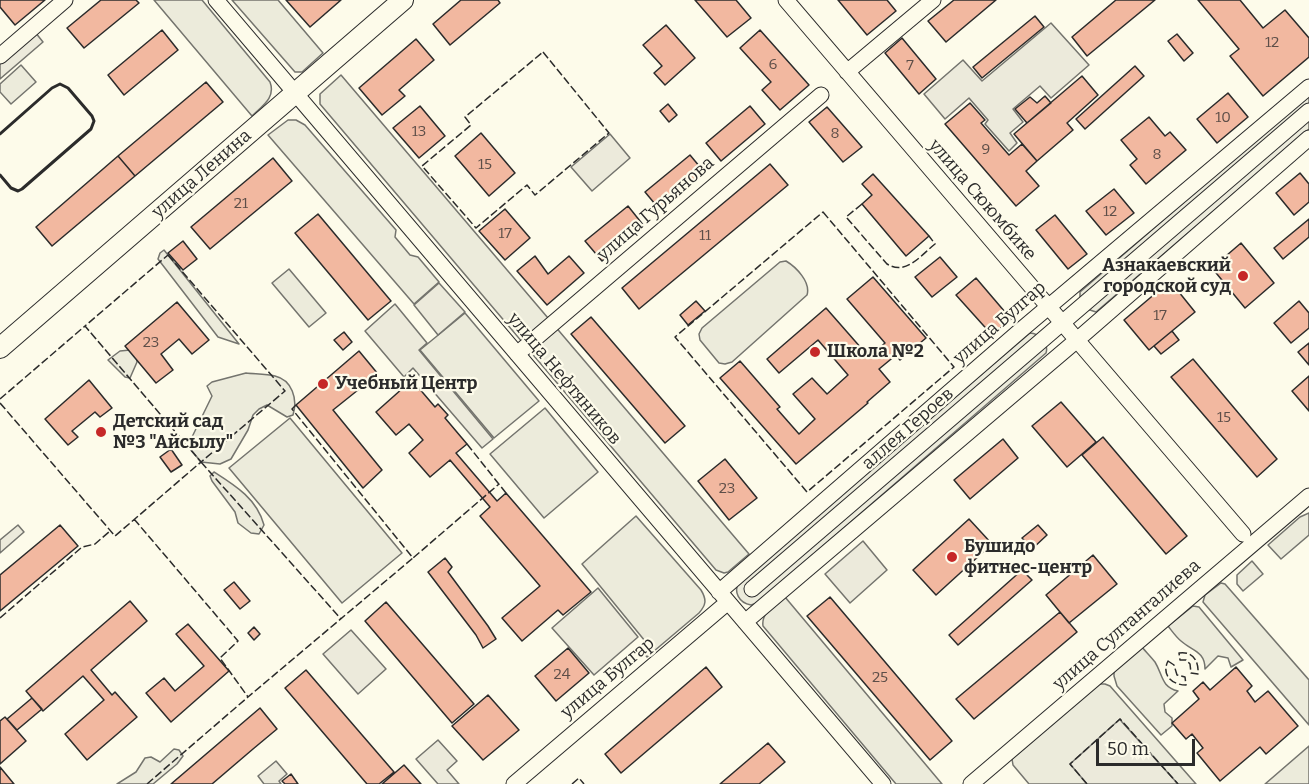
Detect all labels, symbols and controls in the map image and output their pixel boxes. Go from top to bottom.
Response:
house number: 12 [1265,34,1279,52]
house number: 6 [769,56,777,74]
house number: 7 [906,57,914,75]
house number: 10 [1215,109,1231,127]
house number: 13 [412,123,426,141]
street label: улица Ленина [148,125,256,223]
house number: 8 [830,125,840,143]
street label: улица Сююмбике [924,135,1040,265]
house number: 9 [982,141,990,159]
house number: 8 [1152,146,1162,164]
street label: улица Гурьянова [593,152,719,266]
house number: 15 [478,156,492,174]
house number: 21 [234,195,248,213]
house number: 12 [1103,203,1117,221]
house number: 17 [498,225,512,243]
house number: 11 [699,227,711,245]
place label: Азнакаевский городской суд [1102,255,1231,298]
marker: Азнакаевский городской суд [1236,269,1250,283]
street label: улица Булгар [949,277,1051,369]
house number: 17 [1153,307,1167,325]
street label: улица Нефтяников [503,309,625,449]
house number: 23 [143,334,159,352]
place label: Школа №2 [827,341,924,363]
marker: Школа №2 [808,345,822,359]
place label: Учебный Центр [335,373,478,395]
marker: Учебный Центр [316,377,330,391]
street label: аллея Героев [858,383,958,475]
house number: 15 [1217,409,1231,427]
place label: Детский сад №3 "Айсылу" [113,411,233,454]
marker: Детский сад №3 "Айсылу" [94,425,108,439]
house number: 23 [719,480,735,498]
place label: Бушидо фитнес-центр [964,536,1092,578]
marker: Бушидо фитнес-центр [945,550,959,564]
street label: улица Султангалиева [1049,555,1205,695]
street label: улица Булгар [557,633,659,723]
house number: 24 [554,666,570,684]
house number: 25 [872,669,888,687]
scale bar [1099,727,1198,765]
text: 50 m [1107,738,1149,760]

